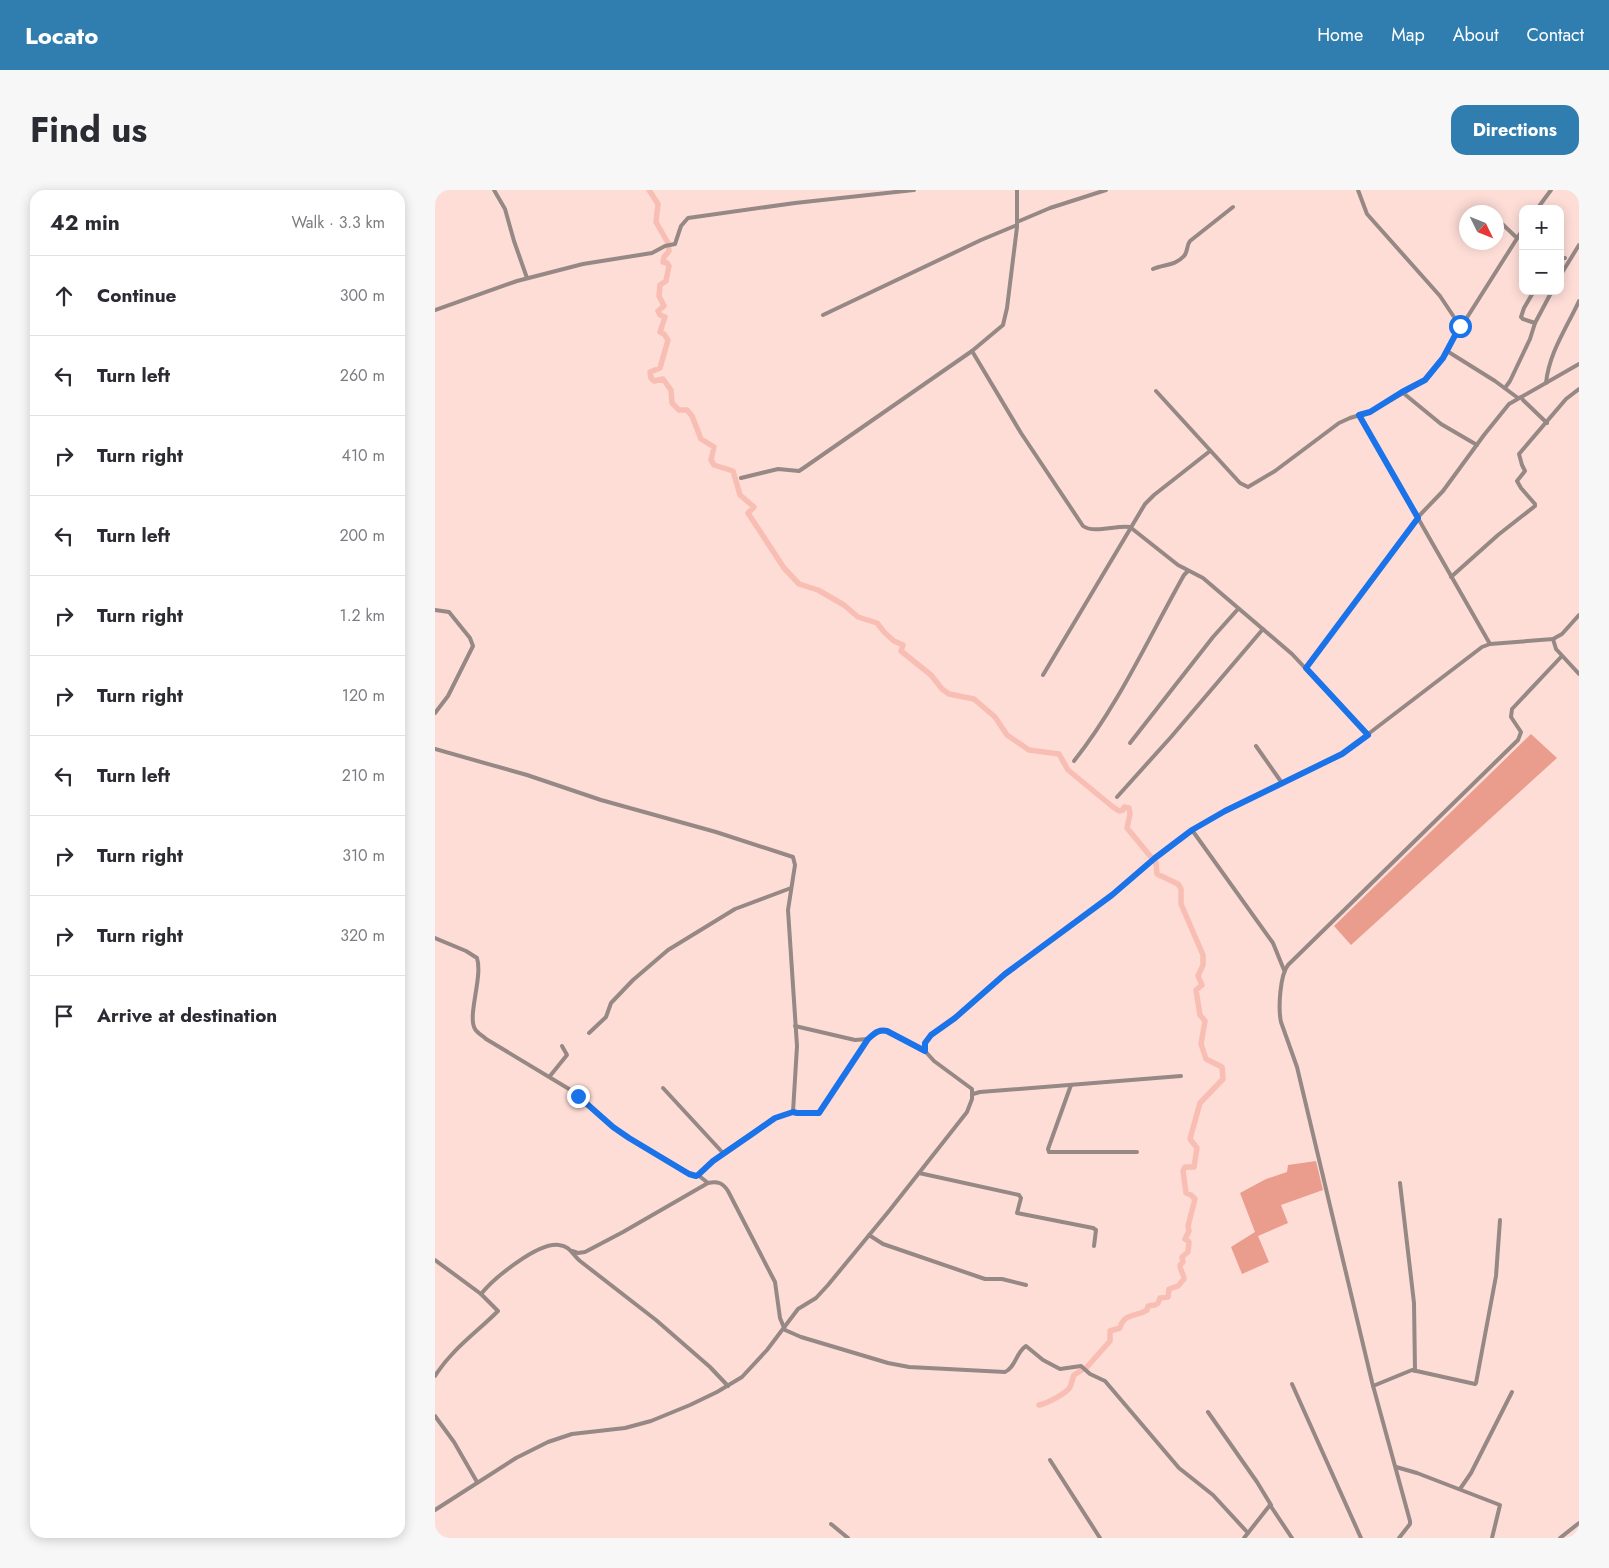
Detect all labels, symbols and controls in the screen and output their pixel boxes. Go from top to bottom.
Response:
text: Locato [25,18,98,53]
text: Home [1317,22,1363,48]
text: Map [1391,22,1425,48]
text: About [1453,22,1498,48]
text: Contact [1526,22,1584,48]
text: Find us [30,105,147,155]
button: Directions [1451,105,1579,155]
north arrow [1459,205,1504,250]
map controls [1519,205,1564,295]
button: + [1519,205,1564,250]
text: 42 min [50,208,120,238]
text: Walk · 3.3 km [292,211,385,234]
button: − [1519,250,1564,295]
icon: ahead [50,282,78,310]
text: Continue [97,282,176,309]
text: 300 m [340,284,385,307]
route start [1449,315,1472,338]
icon: left [50,362,78,390]
text: Turn left [97,362,170,389]
text: 260 m [340,364,385,387]
icon: right [50,442,78,470]
text: Turn right [97,442,183,469]
text: 410 m [342,444,385,467]
icon: left [50,522,78,550]
text: Turn left [97,522,170,549]
text: 200 m [339,524,385,547]
icon: right [50,602,78,630]
text: Turn right [97,602,183,629]
text: 1.2 km [340,604,385,627]
icon: right [50,682,78,710]
text: Turn right [97,682,183,709]
text: 120 m [342,684,385,707]
icon: left [50,762,78,790]
text: Turn left [97,762,170,789]
text: 210 m [342,764,385,787]
icon: right [50,842,78,870]
text: Turn right [97,842,183,869]
text: 310 m [342,844,385,867]
icon: right [50,922,78,950]
text: Turn right [97,922,183,949]
text: 320 m [340,924,385,947]
icon: arrive [50,1002,78,1030]
text: Arrive at destination [97,1002,277,1029]
route end [567,1085,590,1108]

